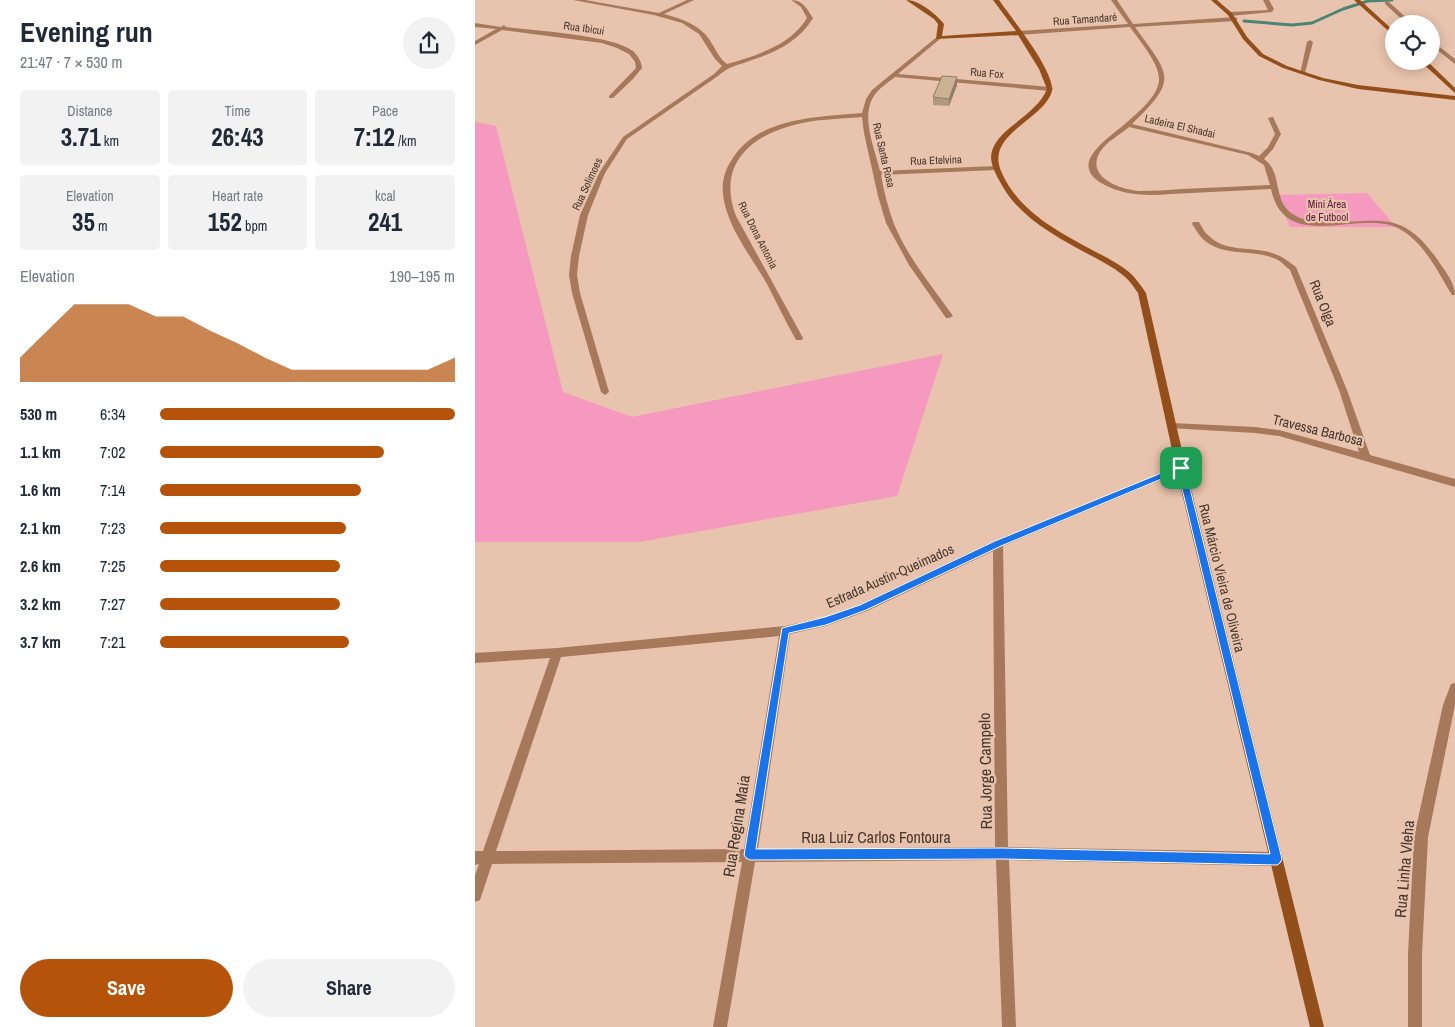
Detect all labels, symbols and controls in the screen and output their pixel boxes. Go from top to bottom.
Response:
street label: Rua Tamandaré [1052,10,1118,28]
text: Evening run [20,13,153,51]
map controls [1385,15,1440,70]
button: locate [1385,15,1440,70]
button: share [403,17,455,69]
street label: Rua Ibicui [563,18,605,38]
text: 21:47 · 7 × 530 m [20,51,123,73]
street label: Rua Fox [970,65,1005,81]
text: Distance [67,102,112,120]
text: Time [225,102,250,120]
text: Pace [372,102,398,120]
street label: Ladeira El Shadai [1143,111,1217,141]
text: 3.71 [61,120,101,154]
text: 26:43 [211,120,264,154]
text: 7:12 [354,120,395,154]
street label: Rua Santa Rosa [870,121,898,189]
text: km [101,132,119,150]
text: /km [395,132,417,150]
street label: Rua Etelvina [910,152,962,168]
street label: Rua Solimoes [569,155,606,213]
text: Elevation [66,187,114,205]
text: Heart rate [212,187,263,205]
text: kcal [375,187,395,205]
park label: Mini Área de Futbool [1306,197,1348,224]
street label: Rua Dona Antonia [735,199,781,271]
text: 35 [72,205,95,239]
text: 152 [208,205,242,239]
text: 241 [368,205,402,239]
text: m [95,217,108,235]
text: bpm [242,217,267,235]
text: Elevation [20,265,75,287]
text: 190–195 m [389,265,455,287]
street label: Rua Olga [1306,277,1341,329]
text: 530 m [20,403,57,425]
text: 6:34 [100,403,126,425]
street label: Travessa Barbosa [1271,410,1366,450]
text: 1.1 km [20,441,61,463]
text: 7:02 [100,441,126,463]
pin [1160,447,1202,489]
icon: arrive [1167,454,1195,482]
text: 1.6 km [20,479,61,501]
text: 7:14 [100,479,126,501]
street label: Rua Márcio Vieira de Oliveira [1195,502,1249,655]
text: 2.1 km [20,517,61,539]
text: 7:23 [100,517,126,539]
street label: Estrada Austin-Queimados [823,540,957,612]
text: 2.6 km [20,555,61,577]
text: 7:25 [100,555,126,577]
text: 3.2 km [20,593,61,615]
text: 7:27 [100,593,126,615]
text: 3.7 km [20,631,61,653]
text: 7:21 [100,631,126,653]
street label: Rua Jorge Campelo [973,712,997,830]
street label: Rua Regina Maia [717,773,755,879]
street label: Rua Linha Vleha [1389,819,1419,919]
street label: Rua Luiz Carlos Fontoura [801,826,951,848]
button: Save [20,959,233,1017]
button: Share [243,959,455,1017]

